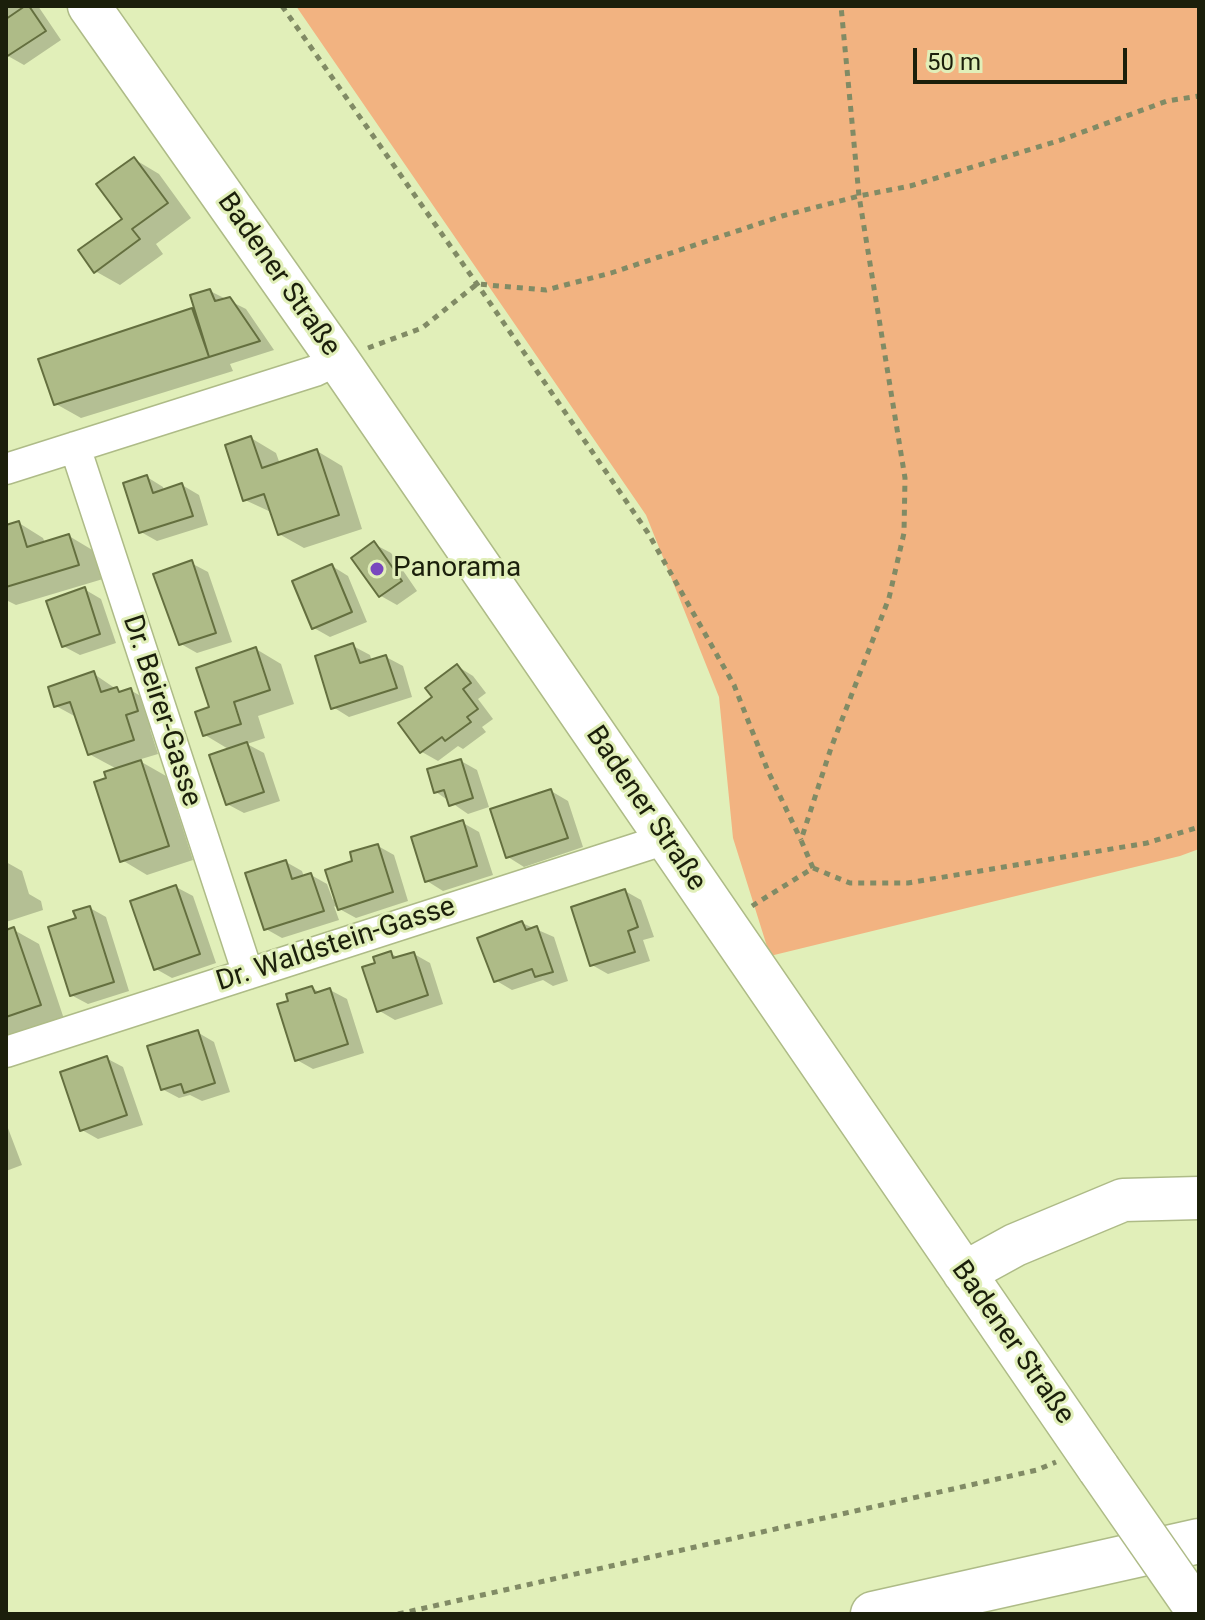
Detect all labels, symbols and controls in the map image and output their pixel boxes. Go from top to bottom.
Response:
scale bar [917,32,1131,82]
text: 50 m [927,48,981,76]
street label: Badener Straße [209,187,347,363]
place label: Panorama [393,552,521,586]
marker: Panorama [368,560,386,578]
street label: Dr. Beirer-Gasse [114,611,208,811]
street label: Badener Straße [578,720,712,898]
street label: Dr. Waldstein-Gasse [212,891,460,999]
street label: Badener Straße [943,1255,1081,1431]

